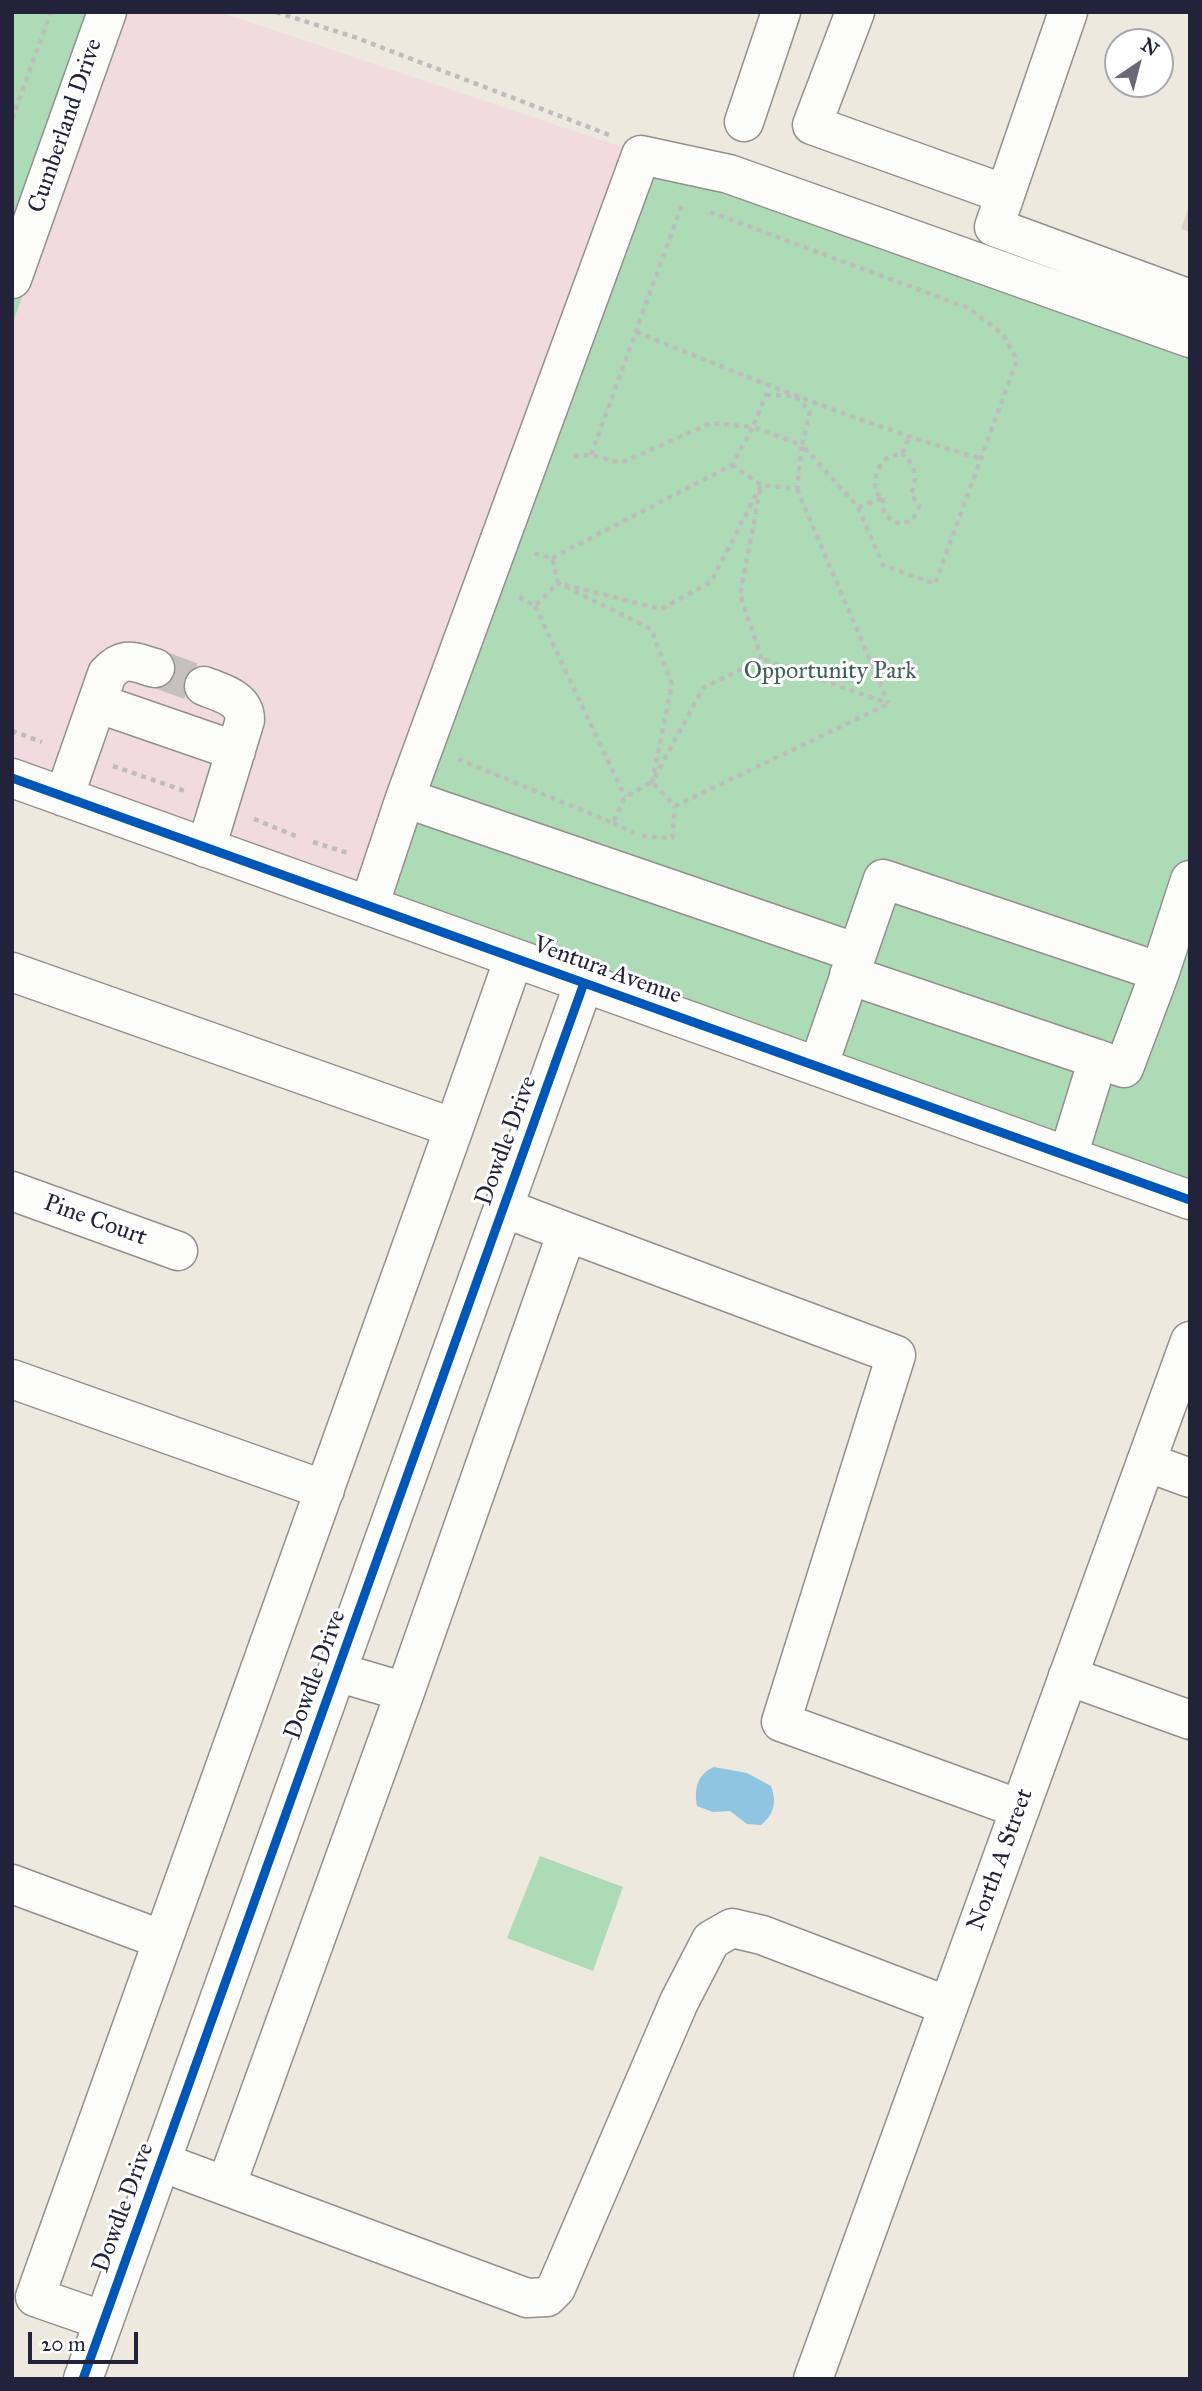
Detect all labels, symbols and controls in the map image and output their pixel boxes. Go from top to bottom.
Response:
north arrow [1104,28,1174,98]
text: N [1137,33,1163,61]
street label: Cumberland Drive [23,35,109,217]
park label: Opportunity Park [744,658,916,686]
street label: Ventura Avenue [529,931,685,1011]
street label: Dowdle Drive [470,1072,544,1210]
street label: Pine Court [40,1189,150,1253]
street label: Dowdle Drive [279,1606,353,1744]
street label: North A Street [962,1785,1040,1935]
street label: Dowdle Drive [87,2139,161,2277]
scale bar [32,2318,142,2362]
text: 20 m [41,2331,86,2357]

